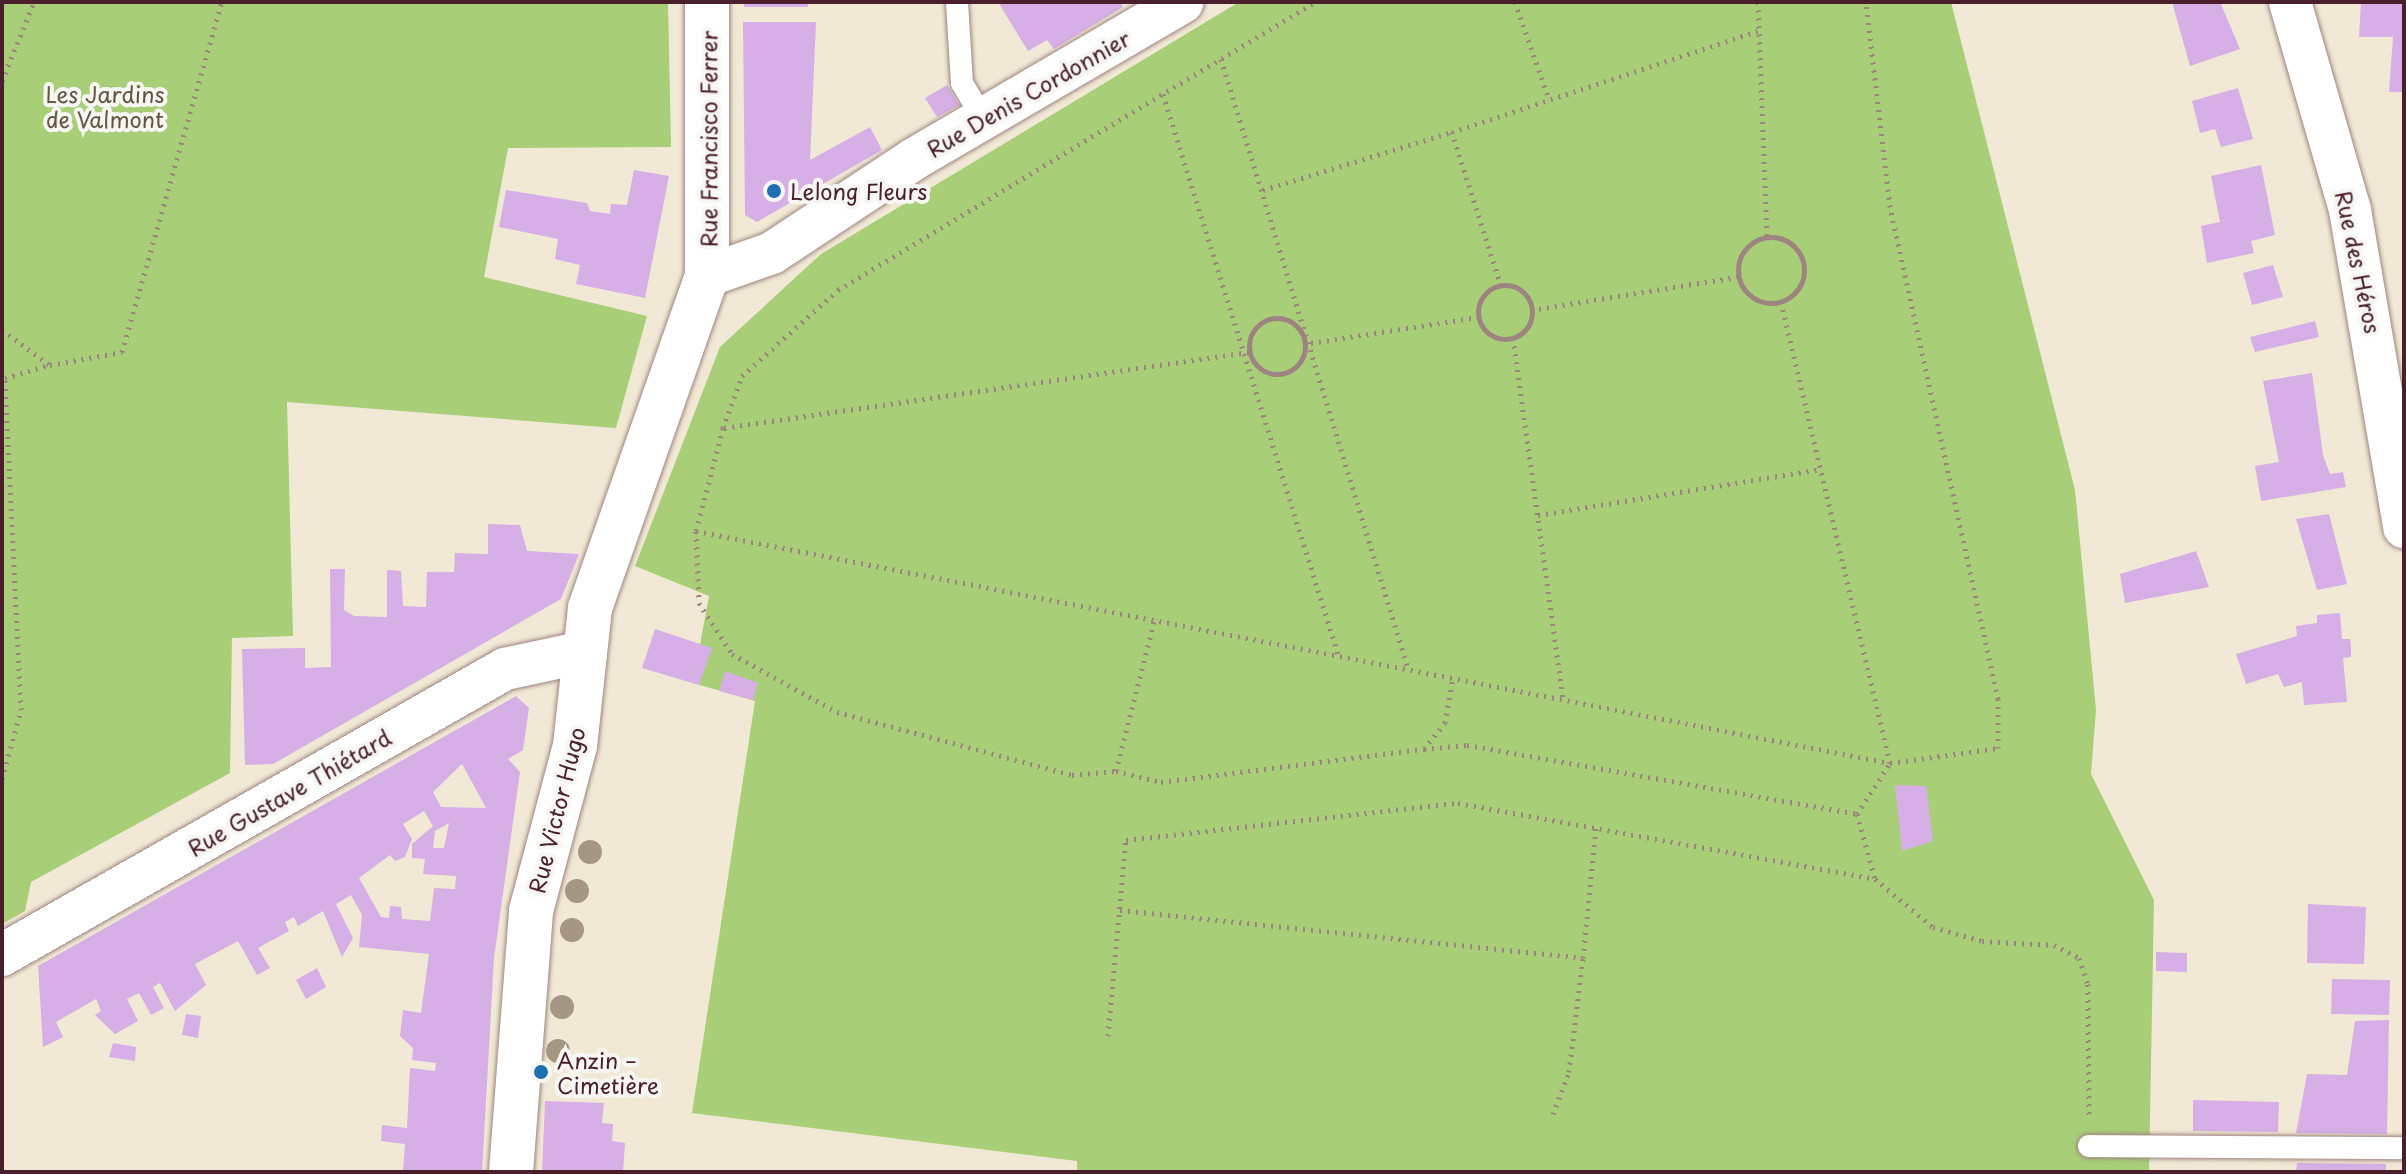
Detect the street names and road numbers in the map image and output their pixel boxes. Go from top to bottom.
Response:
street label: Rue Denis Cordonnier [921,24,1135,162]
street label: Rue Francisco Ferrer [695,29,721,249]
street label: Rue des Héros [2331,186,2387,338]
street label: Rue Gustave Thiétard [183,723,395,861]
street label: Rue Victor Hugo [522,723,590,897]

